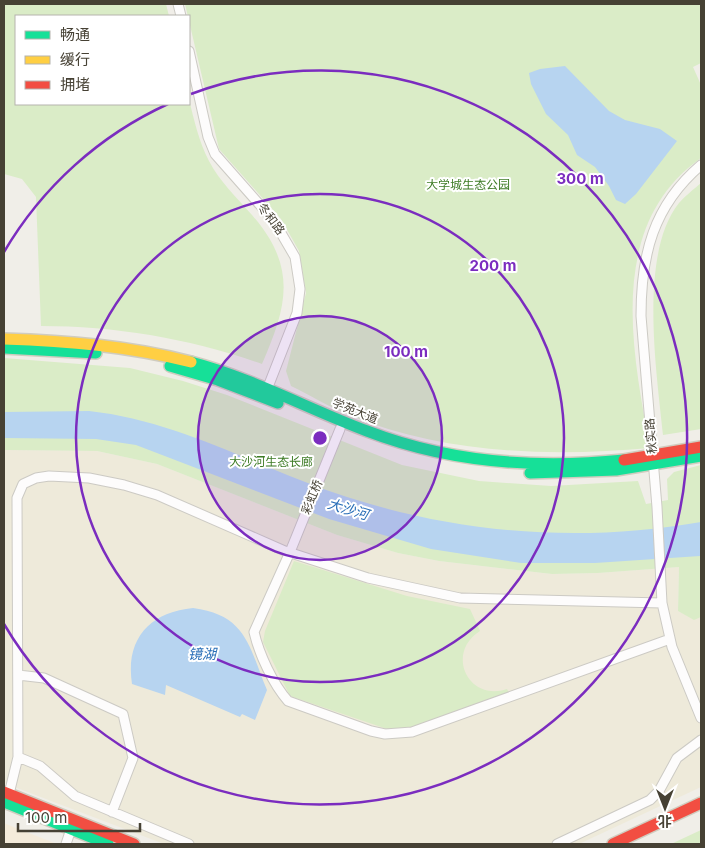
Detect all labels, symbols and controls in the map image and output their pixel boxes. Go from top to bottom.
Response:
legend [15,15,190,105]
text: 畅通 [60,25,90,44]
text: 缓行 [60,50,90,69]
text: 拥堵 [60,75,90,94]
text: 300 m [556,169,604,188]
park label: 大学城生态公园 [426,177,510,192]
street label: 冬和路 [255,200,288,238]
text: 200 m [470,256,516,275]
text: 100 m [384,342,428,361]
street label: 学苑大道 [330,395,380,426]
street label: 秋实路 [641,417,660,455]
centre of rings [311,429,329,447]
park label: 大沙河生态长廊 [229,454,313,469]
street label: 彩虹桥 [298,477,325,516]
water label: 大沙河 [326,494,374,524]
water label: 镜湖 [188,645,218,662]
north arrow [640,783,690,833]
scale bar [18,800,140,832]
text: 100 m [25,808,67,827]
text: 北 [658,813,672,830]

